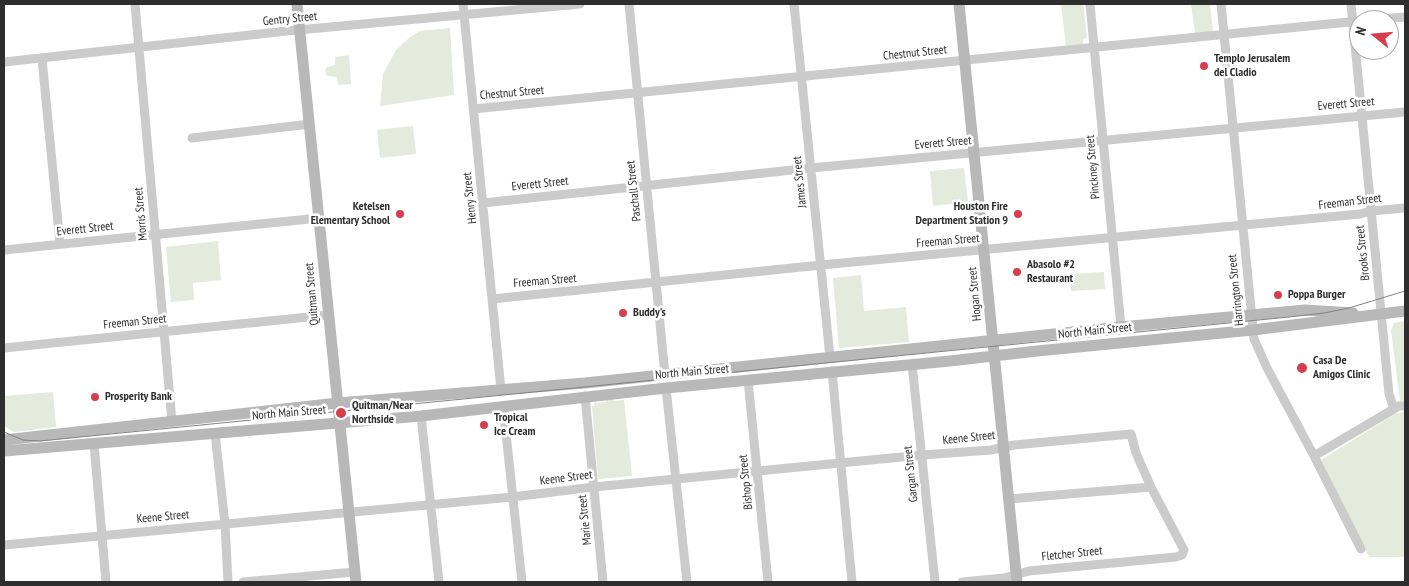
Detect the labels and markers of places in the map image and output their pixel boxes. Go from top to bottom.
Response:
place label: Templo Jerusalem del Cladio [1214,52,1290,80]
marker: Templo Jerusalem del Cladio [1198,60,1210,72]
place label: Ketelsen Elementary School [311,200,390,228]
place label: Houston Fire Department Station 9 [916,200,1008,228]
marker: Ketelsen Elementary School [394,208,406,220]
marker: Houston Fire Department Station 9 [1012,208,1024,220]
place label: Abasolo #2 Restaurant [1027,258,1075,286]
marker: Abasolo #2 Restaurant [1011,266,1023,278]
place label: Poppa Burger [1288,288,1346,302]
marker: Poppa Burger [1272,289,1284,301]
place label: Buddy's [633,306,666,320]
marker: Buddy's [617,307,629,319]
place label: Casa De Amigos Clinic [1313,354,1370,382]
marker: Casa De Amigos Clinic [1295,361,1309,375]
place label: Prosperity Bank [105,390,172,404]
marker: Prosperity Bank [89,391,101,403]
place label: Quitman/Near Northside [352,399,413,427]
marker: Quitman/Near Northside [334,406,348,420]
place label: Tropical Ice Cream [494,411,535,439]
marker: Tropical Ice Cream [478,419,490,431]

